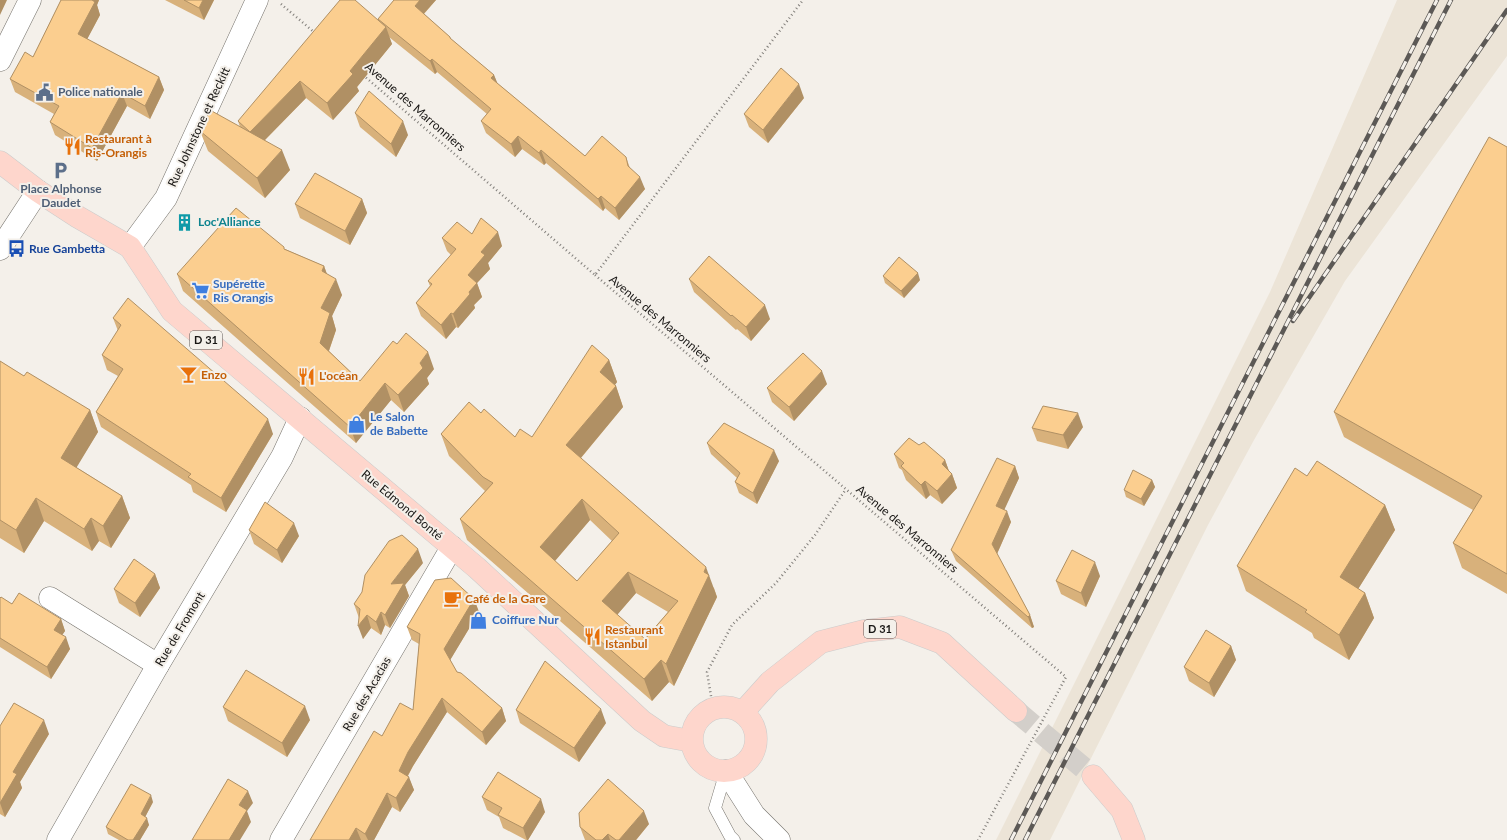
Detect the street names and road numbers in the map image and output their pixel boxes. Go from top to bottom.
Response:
street label: Avenue des Marronniers [362,59,469,154]
street label: Rue Johnstone et Reckitt [164,64,233,189]
street label: Avenue des Marronniers [606,272,714,366]
road number: D 31 [190,331,222,349]
street label: Rue Edmond Bonté [359,466,446,543]
street label: Avenue des Marronniers [853,482,961,576]
street label: Rue de Fromont [151,588,208,669]
road number: D 31 [864,620,896,638]
street label: Rue des Acacias [339,654,394,734]

